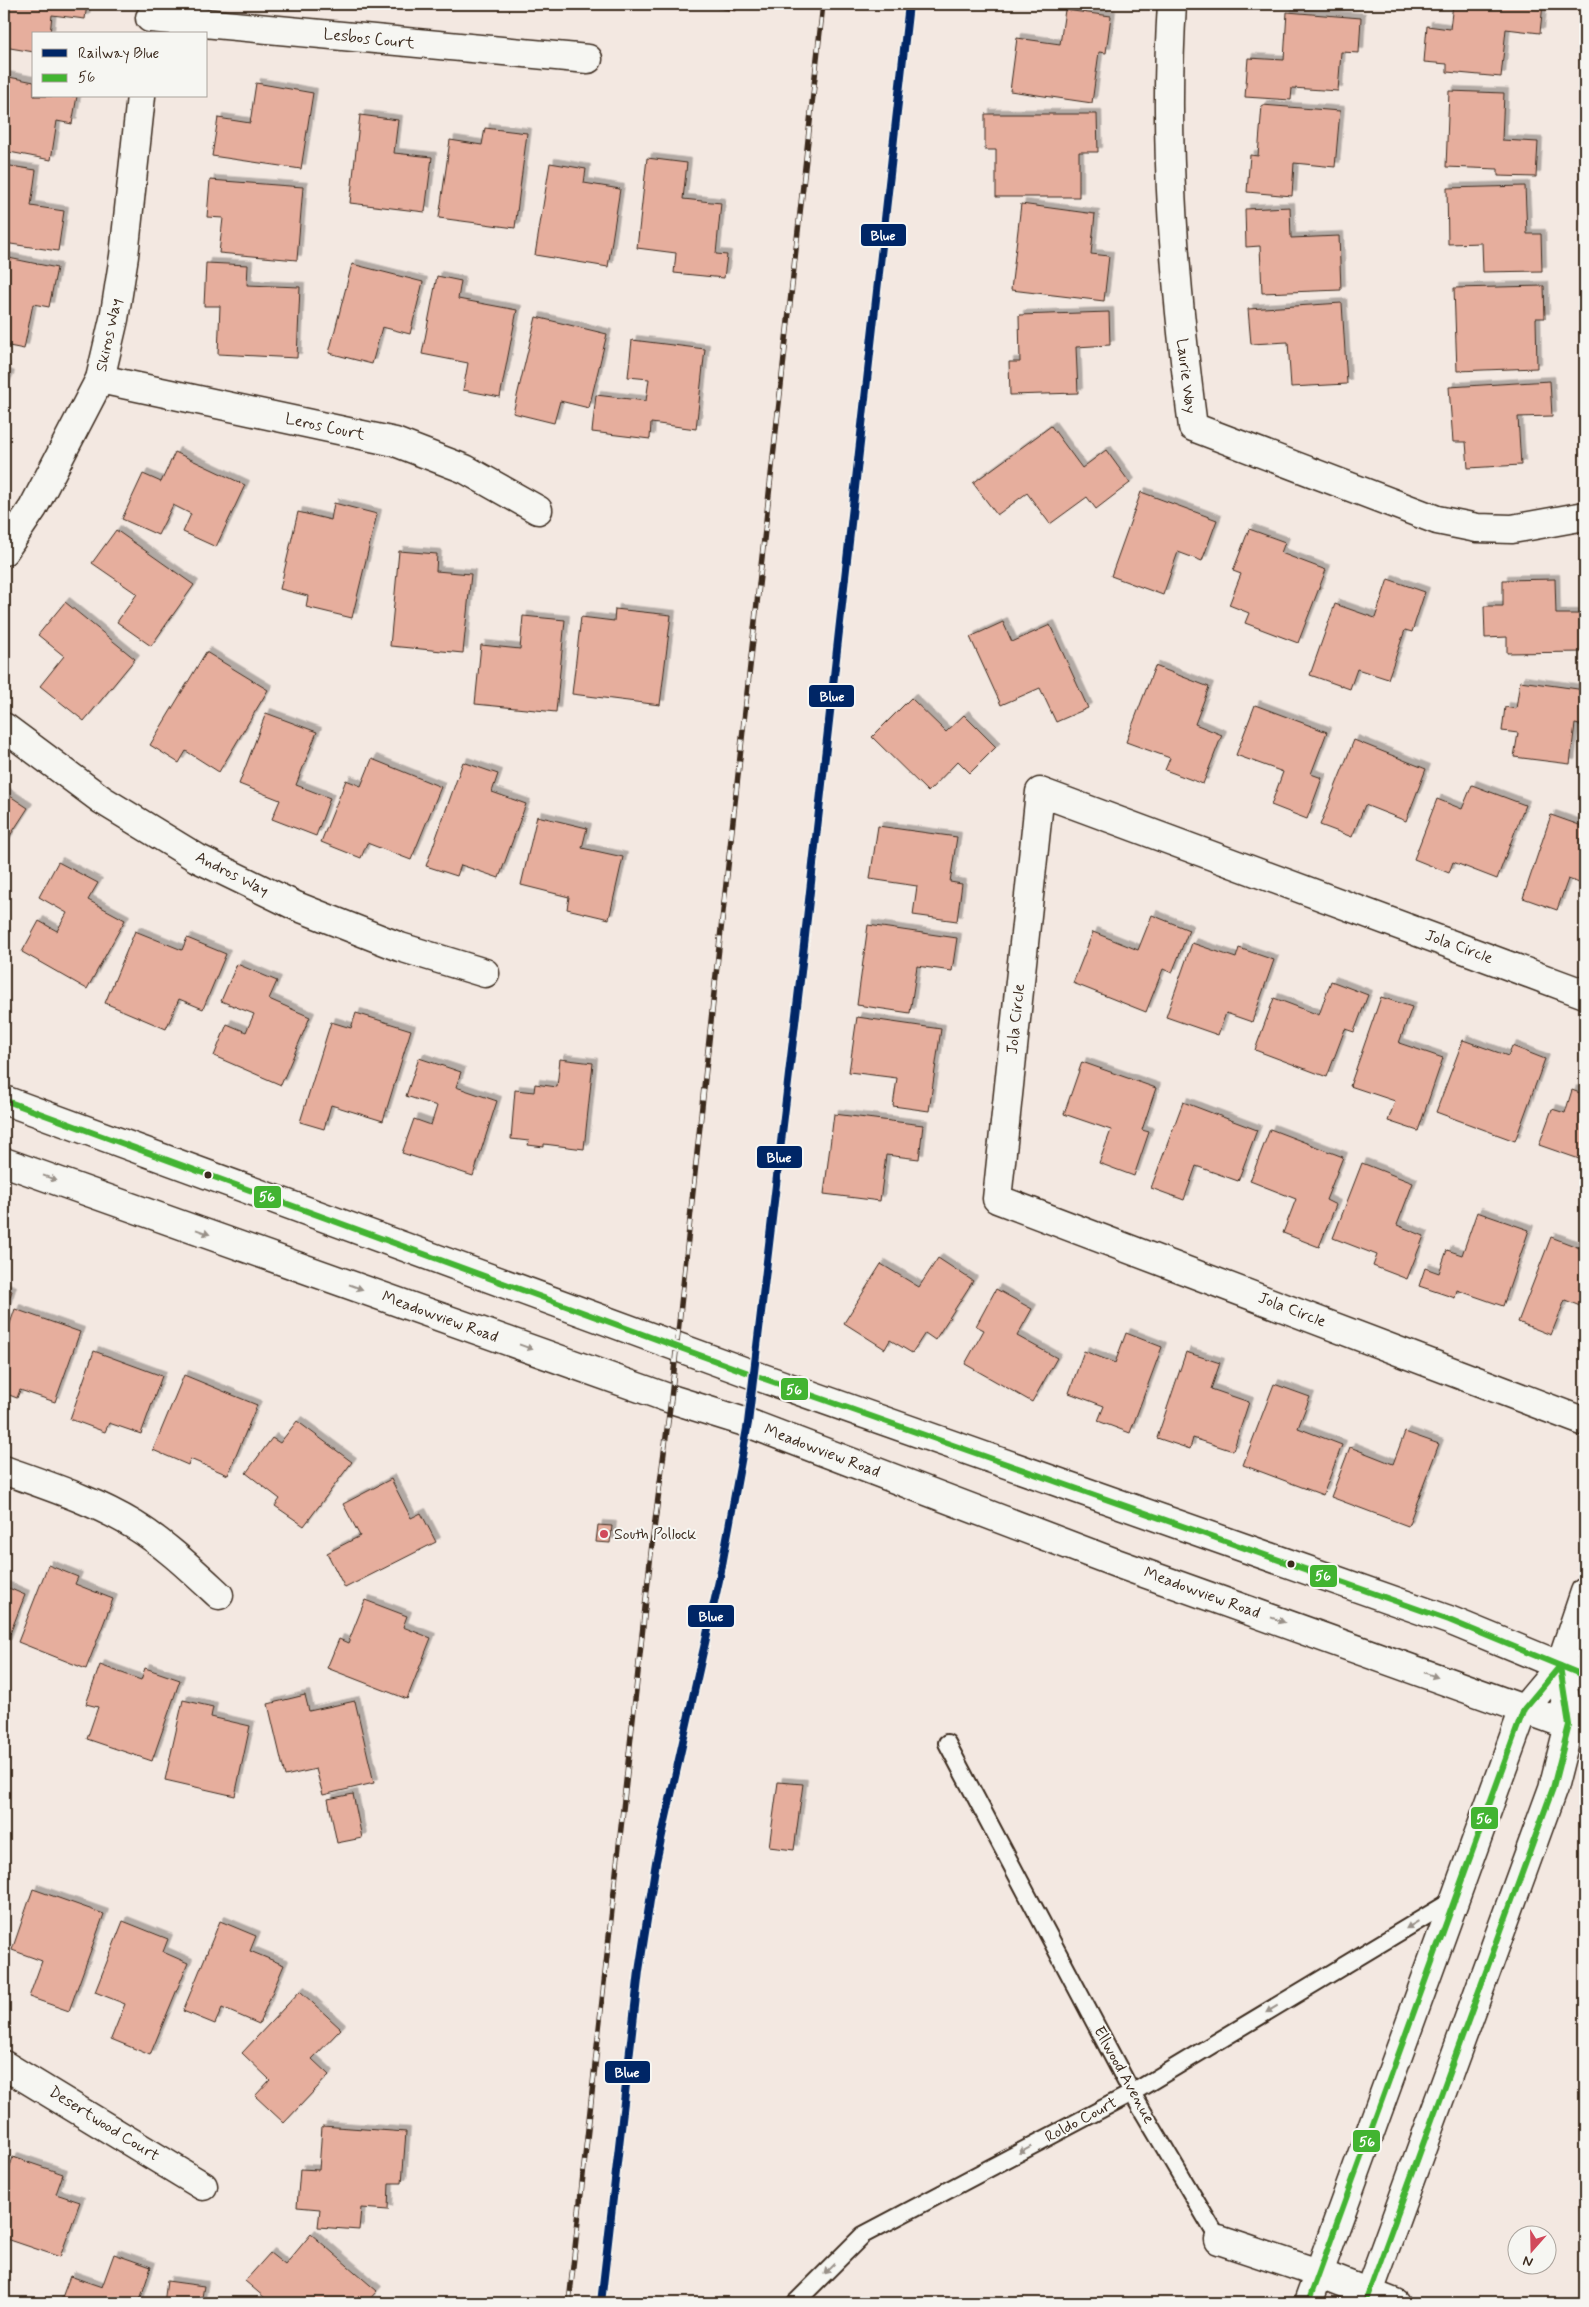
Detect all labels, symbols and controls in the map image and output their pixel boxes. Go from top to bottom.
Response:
street label: Lesbos Court [322,24,416,54]
legend [32,32,208,98]
text: Railway Blue [78,44,159,64]
text: 56 [78,68,95,88]
line badge: Blue [860,223,907,247]
text: Blue [871,227,895,245]
street label: Skiros Way [91,296,127,374]
street label: Laurie Way [1171,337,1201,415]
street label: Leros Court [283,408,367,446]
line badge: Blue [808,684,855,708]
text: Blue [820,688,844,706]
street label: Andros Way [192,847,272,901]
street label: Jola Circle [1422,925,1496,969]
street label: Jola Circle [1002,983,1030,1055]
line badge: Blue [756,1145,803,1169]
text: Blue [767,1149,791,1167]
unlabelled marker [203,1170,213,1180]
one-way arrow [42,1175,57,1182]
line badge: 56 [253,1185,282,1209]
text: 56 [259,1188,275,1206]
one-way arrow [196,1228,211,1236]
one-way arrow [349,1283,364,1291]
street label: Meadowview Road [379,1286,501,1348]
street label: Jola Circle [1255,1287,1329,1333]
one-way arrow [518,1344,533,1351]
line badge: 56 [780,1377,809,1401]
text: 56 [786,1381,802,1399]
street label: Meadowview Road [761,1419,883,1483]
place label: South Pollock [614,1524,696,1545]
marker: South Pollock [598,1528,610,1540]
unlabelled marker [1286,1559,1296,1569]
street label: Meadowview Road [1141,1562,1263,1624]
line badge: 56 [1309,1564,1338,1588]
text: 56 [1315,1567,1331,1585]
line badge: Blue [687,1604,735,1628]
text: Blue [699,1608,723,1626]
one-way arrow [1270,1617,1285,1624]
one-way arrow [1423,1672,1438,1679]
line badge: 56 [1470,1806,1499,1830]
text: 56 [1476,1810,1492,1828]
one-way arrow [1405,1921,1418,1930]
one-way arrow [1266,2005,1279,2014]
street label: Ellwood Avenue [1089,2022,1160,2128]
line badge: Blue [604,2060,651,2084]
text: Blue [615,2064,639,2082]
street label: Desertwood Court [45,2082,164,2167]
street label: Roldo Court [1041,2092,1121,2148]
line badge: 56 [1352,2129,1381,2153]
text: 56 [1359,2133,1375,2151]
one-way arrow [1017,2146,1032,2154]
north arrow [1506,2224,1556,2274]
text: N [1520,2251,1535,2271]
one-way arrow [823,2263,835,2275]

